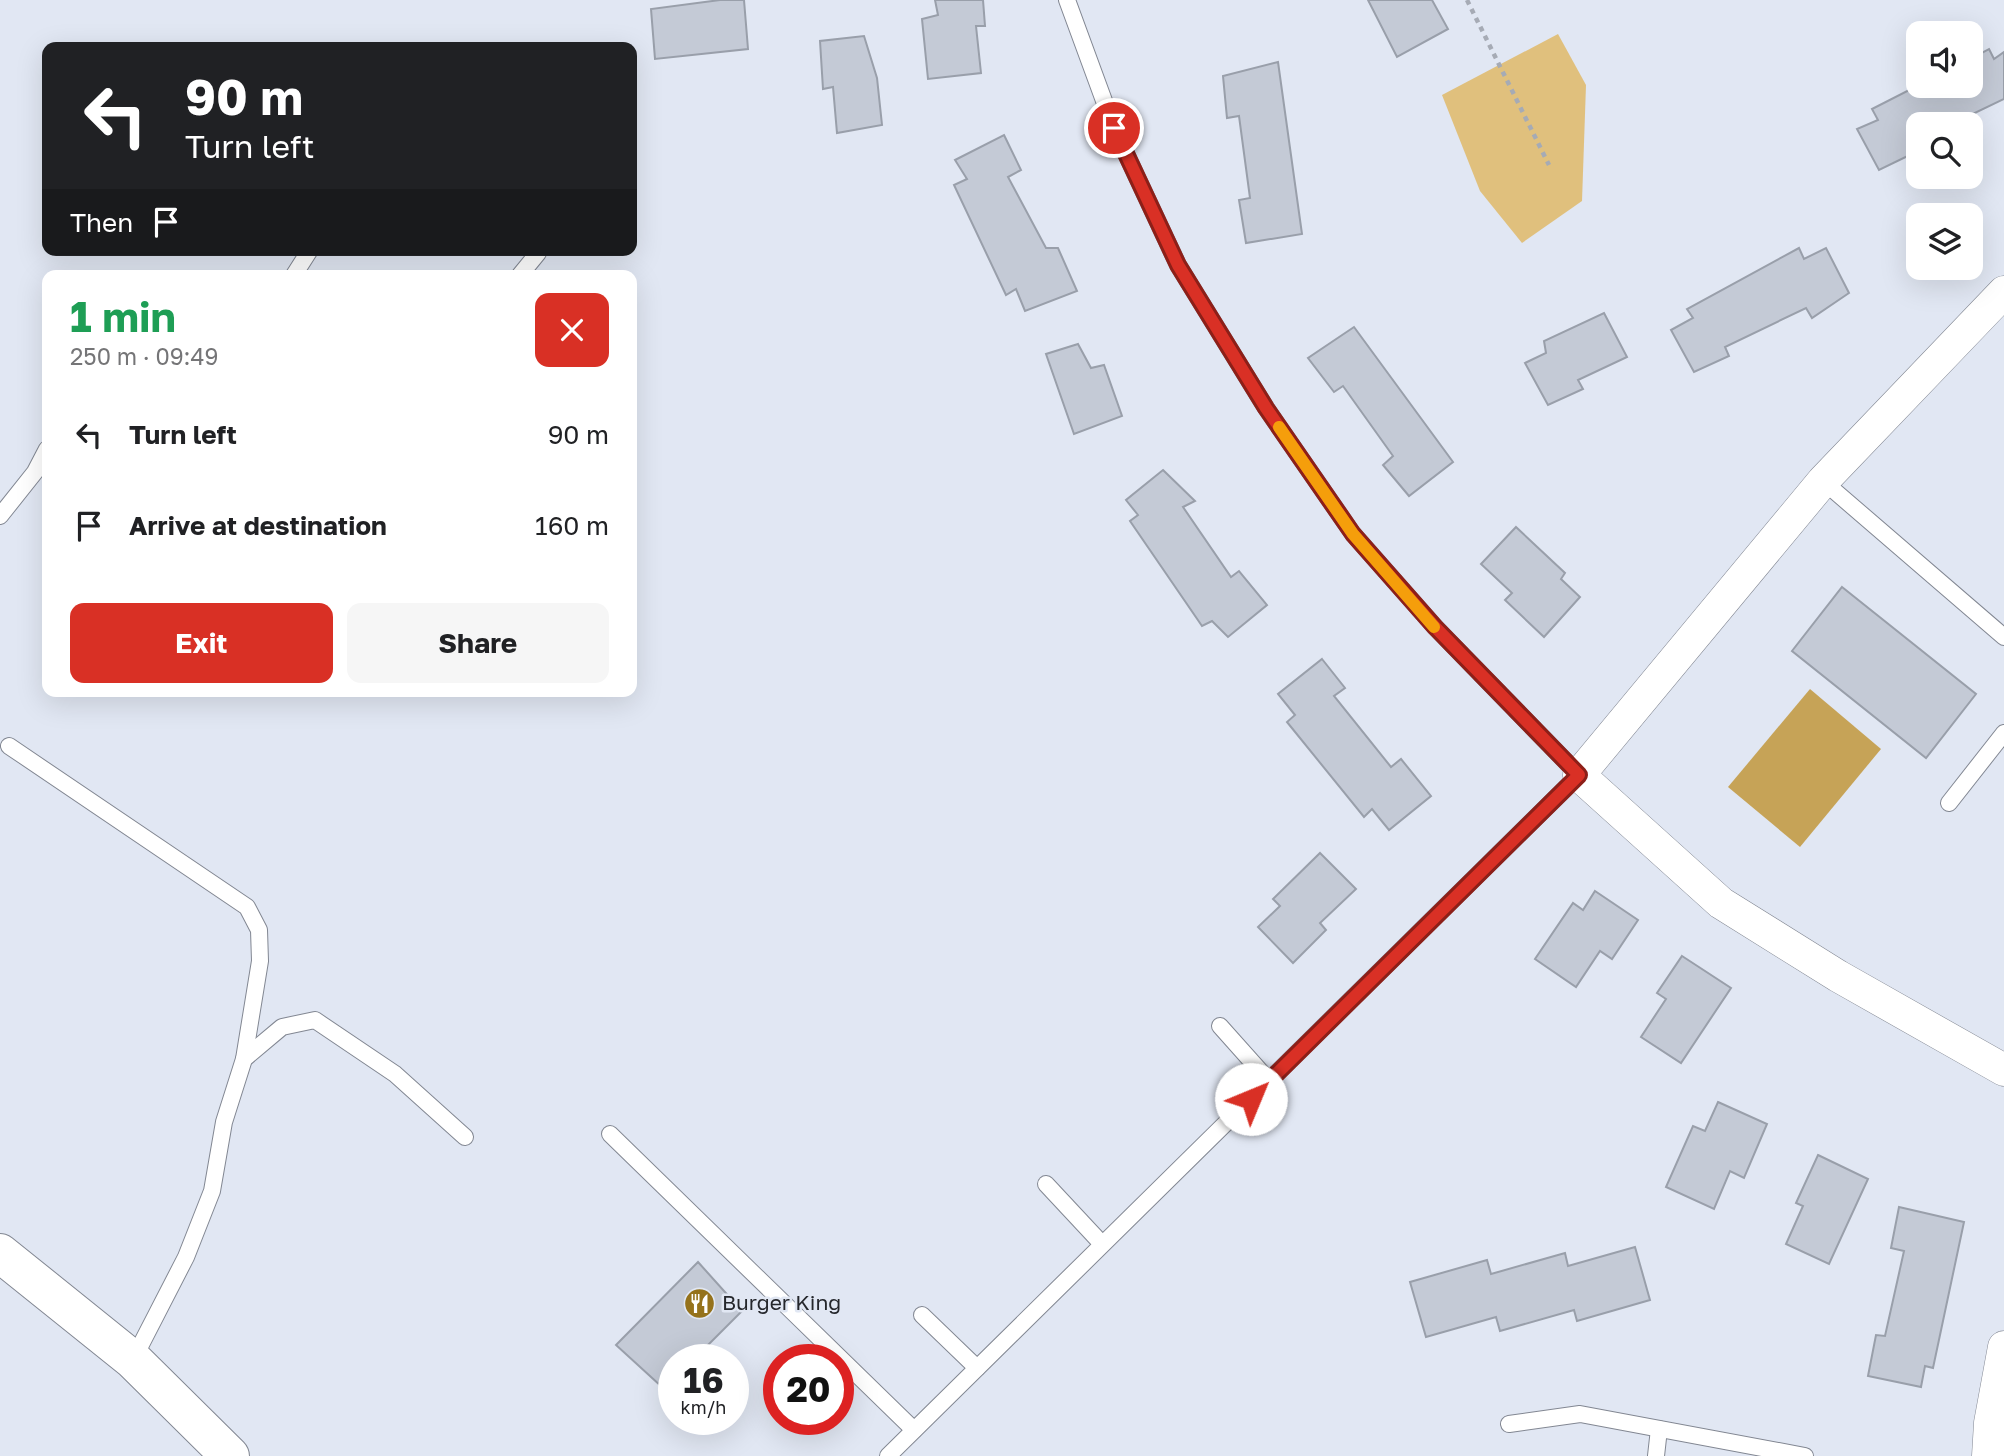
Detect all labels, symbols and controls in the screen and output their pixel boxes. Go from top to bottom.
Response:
map controls [1906,21,1983,280]
button: sound [1906,21,1983,98]
text: 90 m [185,67,303,126]
icon: left [70,70,161,161]
pin [1084,98,1144,158]
icon: arrive [1095,109,1133,147]
button: search [1906,112,1983,189]
text: Turn left [185,127,314,165]
icon: arrive [147,203,185,241]
button: layers [1906,203,1983,280]
text: Then [70,207,133,238]
text: 1 min [70,291,176,341]
button: close [535,293,609,367]
text: 250 m · 09:49 [70,342,218,370]
icon: left [70,416,108,454]
text: Turn left [129,419,237,450]
text: 90 m [548,419,609,450]
icon: arrive [70,507,108,545]
text: Arrive at destination [129,510,387,541]
text: 160 m [535,510,609,541]
button: Exit [70,603,333,683]
button: Share [347,603,609,683]
position arrow [1214,1062,1288,1136]
restaurant icon: Burger King [682,1286,716,1320]
place label: Burger King [722,1289,841,1315]
speed limit sign: 20 [763,1344,854,1435]
text: 16 [683,1359,724,1401]
text: km/h [681,1396,726,1418]

